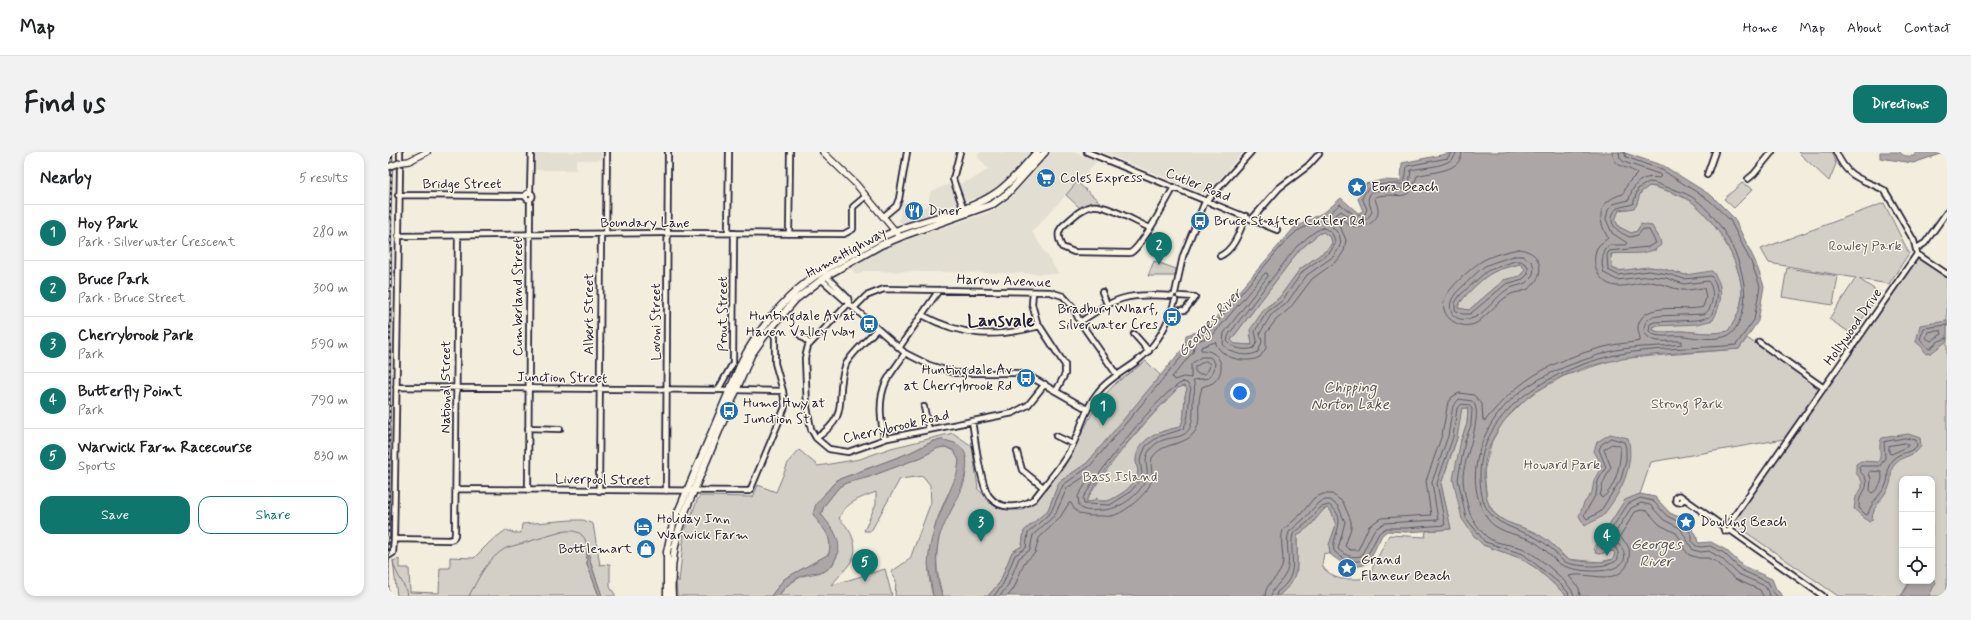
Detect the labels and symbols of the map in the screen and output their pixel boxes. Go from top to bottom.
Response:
street label: Cutler Road [1163,164,1233,206]
supermarket icon: Coles Express [1035,167,1057,189]
place label: Coles Express [1060,169,1143,187]
street label: Bridge Street [423,175,501,193]
place icon: Eora Beach [1346,176,1368,198]
place label: Eora Beach [1371,178,1439,196]
restaurant icon: Diner [903,200,925,222]
place label: Diner [928,202,962,220]
bus stop icon: Bruce St after Cutler Rd [1189,210,1211,232]
place label: Bruce St after Cutler Rd [1214,212,1365,230]
street label: Boundary Lane [600,214,690,232]
street label: Hume Highway [803,224,889,282]
pin: 2 [1146,232,1172,265]
park label: Rowley Park [1828,237,1902,255]
street label: Cumberland Street [509,238,527,356]
street label: Harrow Avenue [956,270,1052,292]
street label: Albert Street [580,273,598,355]
street label: Prout Street [714,276,732,352]
street label: Lovoni Street [647,283,665,361]
water label: Georges River [1173,284,1248,362]
street label: Hollywood Drive [1820,285,1886,369]
place label: Bradbury Wharf, Silverwater Cres [1057,300,1158,334]
bus stop icon: Bradbury Wharf, Silverwater Cres [1161,306,1183,328]
place label: Huntingdale Av at Haven Valley Way [746,307,855,341]
district label: Lansvale [967,309,1035,333]
bus stop icon: Huntingdale Av at Haven Valley Way [858,313,880,335]
street label: National Street [437,340,455,433]
place label: Huntingdale Av at Cherrybrook Rd [904,361,1013,395]
bus stop icon: Huntingdale Av at Cherrybrook Rd [1015,367,1037,389]
street label: Junction Street [516,368,608,388]
water label: Chipping Norton Lake [1311,378,1390,415]
your location [1230,383,1250,403]
pin: 1 [1090,393,1116,426]
place label: Hume Hwy at Junction St [743,394,825,428]
park label: Strong Park [1651,395,1723,415]
bus stop icon: Hume Hwy at Junction St [718,400,740,422]
street label: Cherrybrook Road [841,406,951,448]
park label: Howard Park [1524,456,1600,474]
park label: Bass Island [1083,468,1157,486]
street label: Liverpool Street [555,470,652,490]
pin: 3 [968,509,994,542]
place label: Holiday Inn Warwick Farm [657,510,749,544]
place icon: Dowling Beach [1675,511,1697,533]
place label: Dowling Beach [1700,513,1787,533]
hotel icon: Holiday Inn Warwick Farm [632,516,654,538]
pin: 4 [1594,523,1620,556]
water label: Georges River [1631,535,1683,572]
shop icon: Bottlemart [635,538,657,560]
place label: Bottlemart [558,540,633,558]
pin: 5 [852,549,878,582]
place label: Grand Flaneur Beach [1361,551,1450,585]
place icon: Grand Flaneur Beach [1336,557,1358,579]

